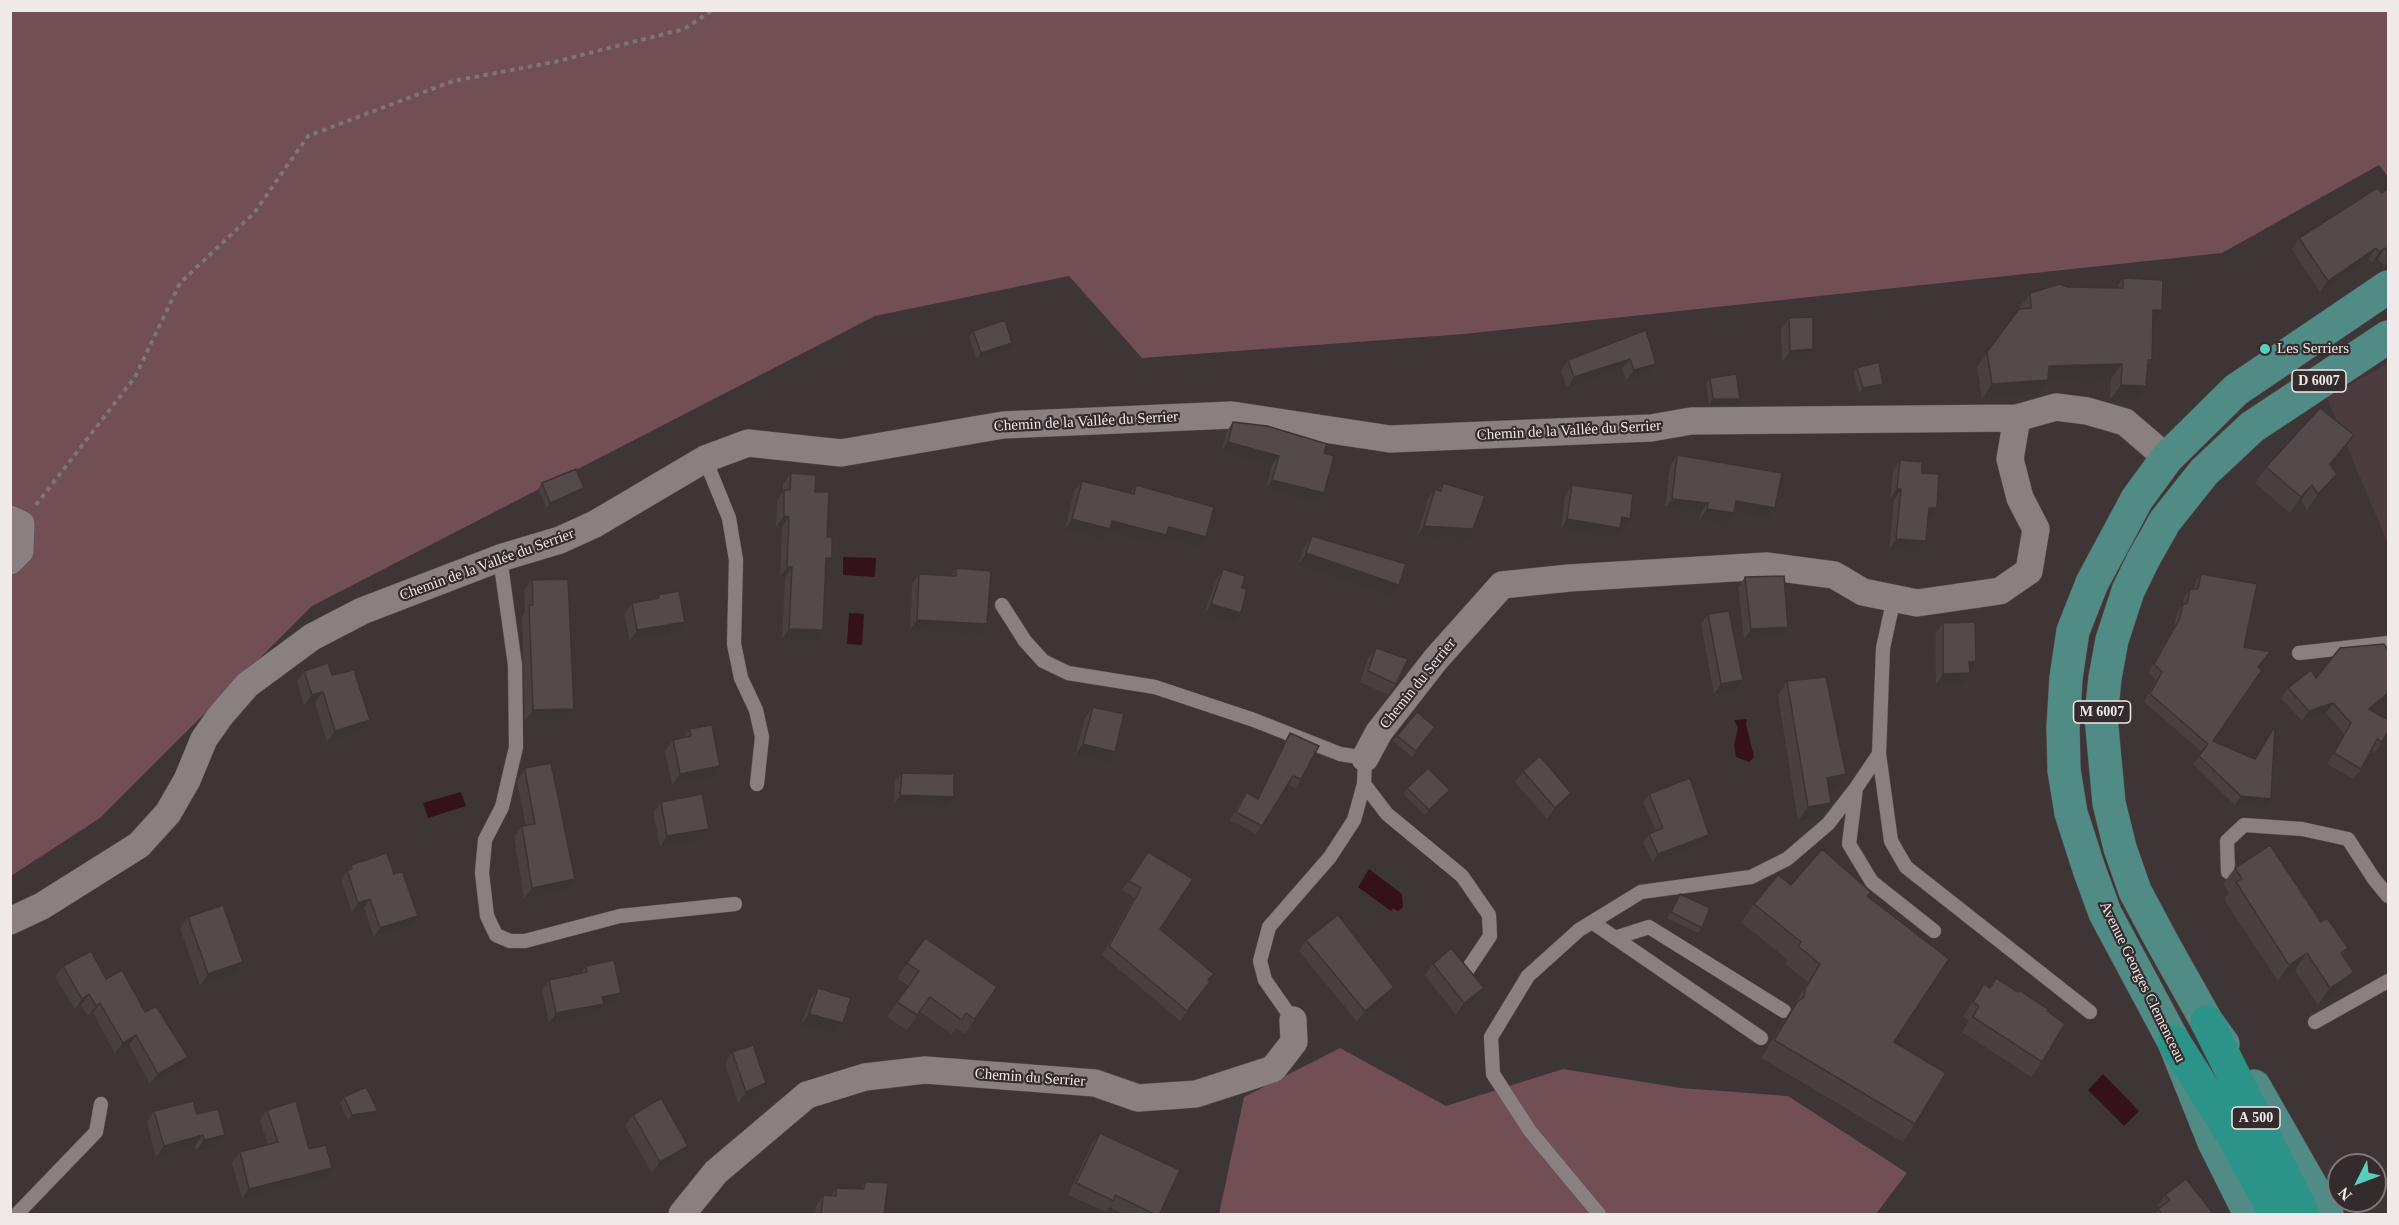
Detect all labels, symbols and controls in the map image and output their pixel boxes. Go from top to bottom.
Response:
place label: Les Serriers [2277,340,2349,358]
marker: Les Serriers [2258,342,2272,356]
road number: D 6007 [2292,370,2346,392]
street label: Chemin de la Vallée du Serrier [993,408,1179,436]
street label: Chemin de la Vallée du Serrier [1476,417,1662,445]
street label: Chemin de la Vallée du Serrier [397,525,577,605]
street label: Chemin du Serrier [1376,635,1460,733]
road number: M 6007 [2074,701,2130,723]
street label: Avenue Georges Clemenceau [2095,899,2189,1065]
street label: Chemin du Serrier [974,1065,1086,1091]
road number: A 500 [2232,1107,2280,1129]
north arrow [2327,1153,2387,1213]
text: N [2335,1184,2355,1204]

